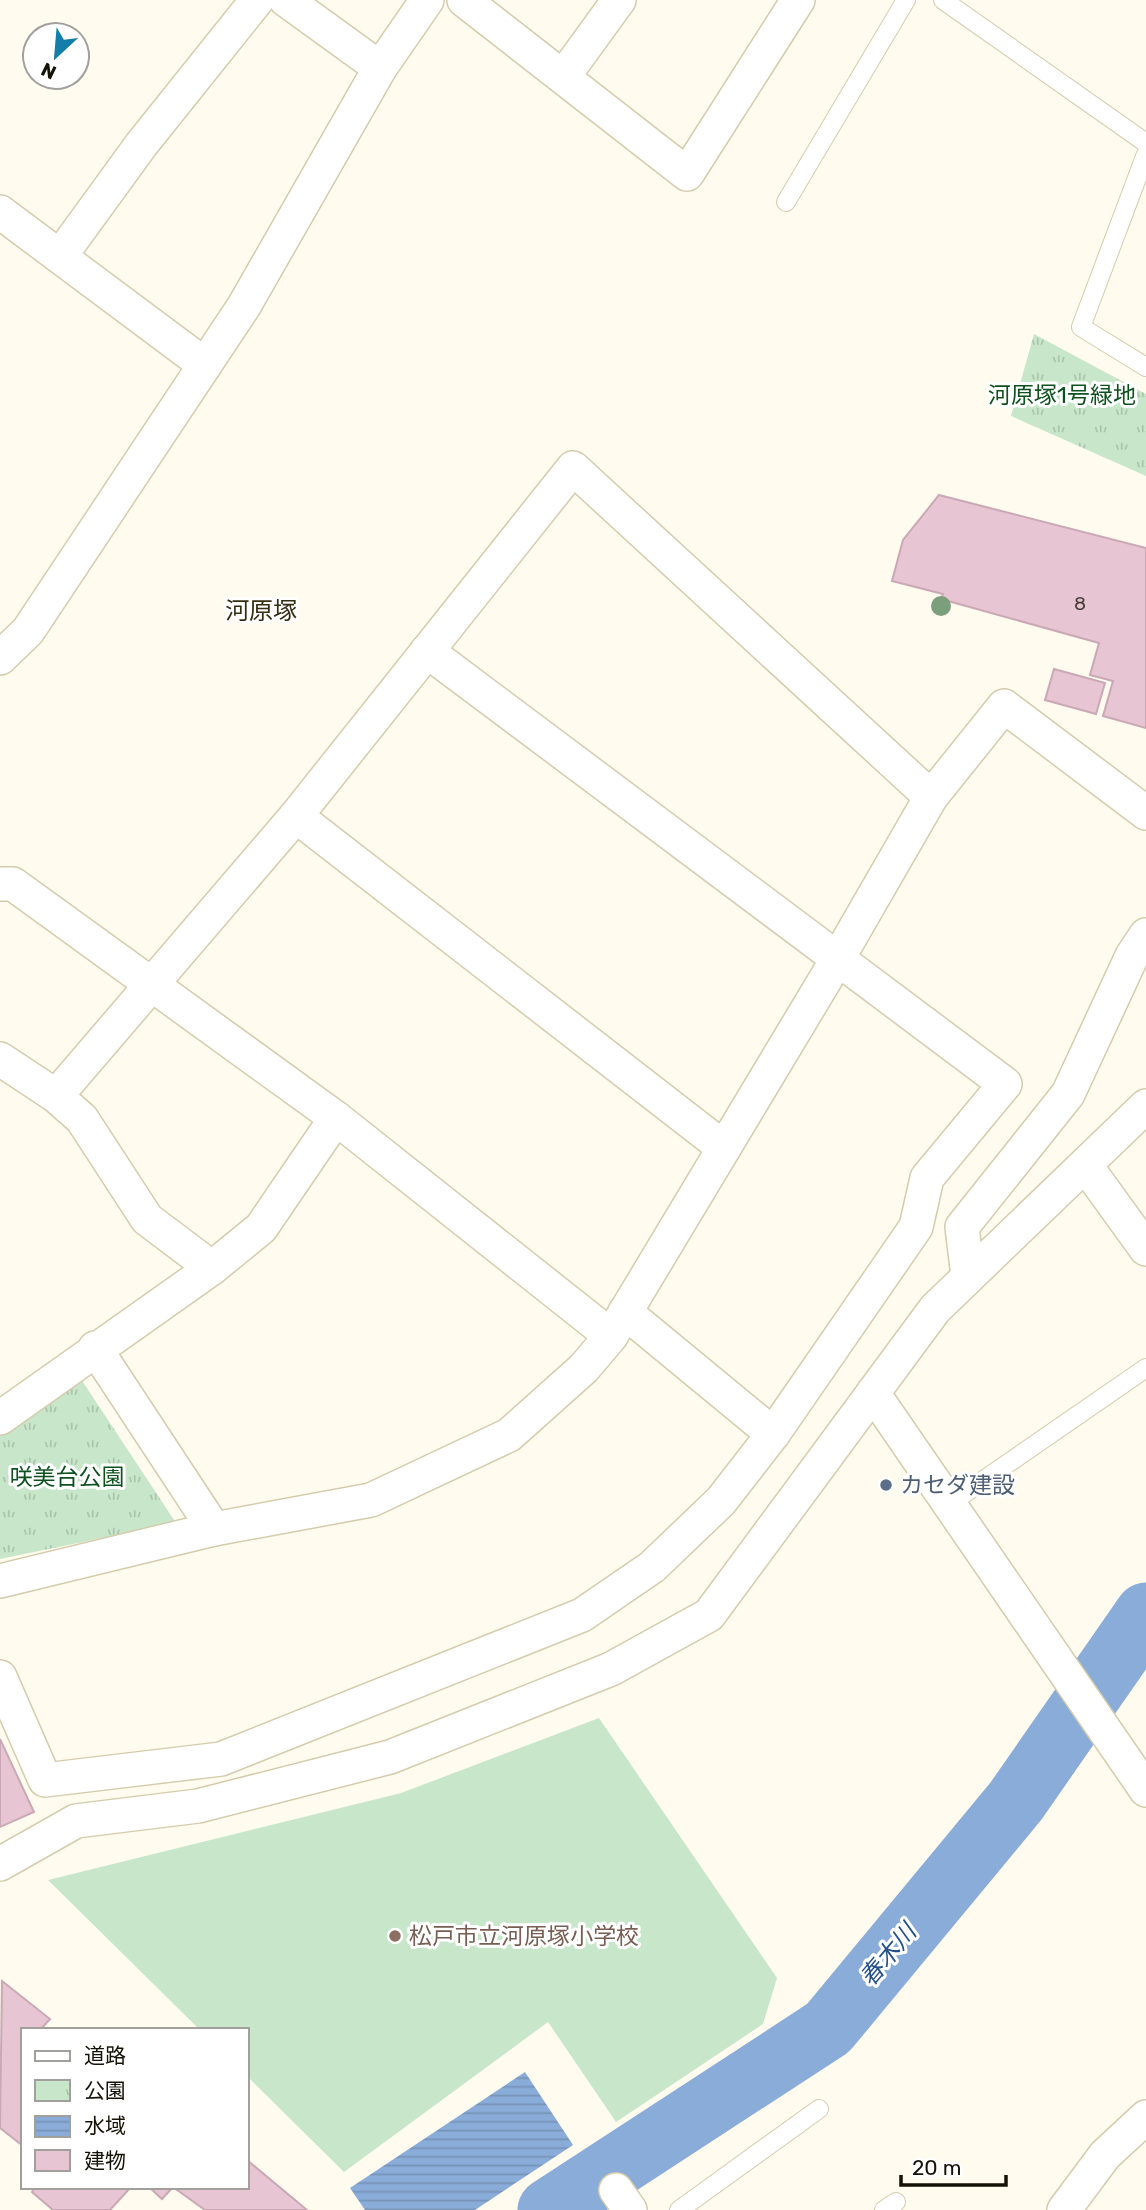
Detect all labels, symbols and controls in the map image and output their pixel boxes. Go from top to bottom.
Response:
north arrow [21,21,91,91]
text: N [38,57,60,84]
park label: 河原塚1号緑地 [988,381,1136,409]
house number: 8 [1074,592,1086,615]
district label: 河原塚 [225,597,297,625]
park label: 咲美台公園 [10,1463,125,1491]
place label: カセダ建設 [900,1471,1015,1499]
marker: カセダ建設 [878,1477,894,1493]
water label: 春木川 [854,1916,924,1992]
place label: 松戸市立河原塚小学校 [409,1922,639,1950]
marker: 松戸市立河原塚小学校 [387,1928,403,1944]
legend [21,2028,248,2189]
text: 道路 [84,2043,126,2068]
text: 公園 [84,2078,126,2103]
text: 水域 [84,2113,126,2138]
scale bar [901,2144,1006,2188]
text: 建物 [84,2148,126,2173]
text: 20 m [912,2155,961,2180]

